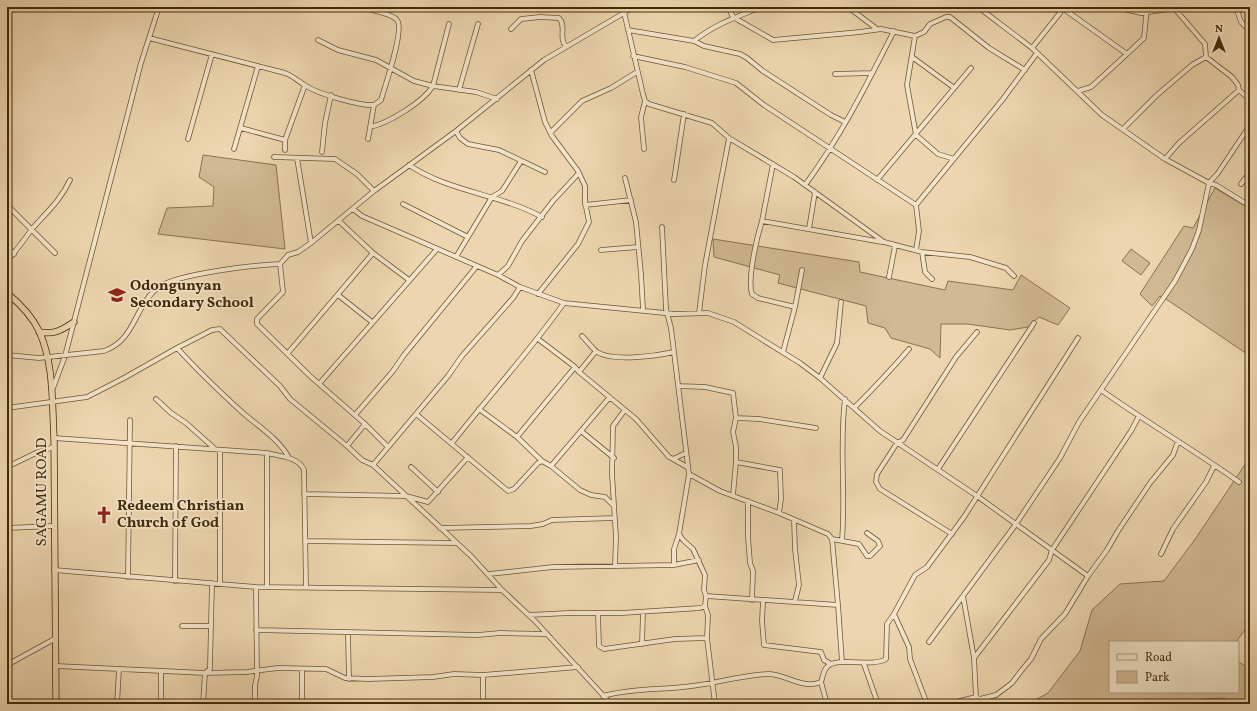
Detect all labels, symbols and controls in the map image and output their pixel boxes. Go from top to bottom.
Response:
north arrow [1199,18,1239,58]
text: N [1215,22,1223,37]
place label: Odongunyan Secondary School [130,276,254,314]
school or university icon: Odongunyan Secondary School [107,285,127,305]
street label: SAGAMU ROAD [32,437,53,547]
place label: Redeem Christian Church of God [117,496,245,534]
church icon: Redeem Christian Church of God [94,505,114,525]
legend [1109,641,1239,693]
text: Road [1145,650,1172,666]
text: Park [1145,670,1170,686]

